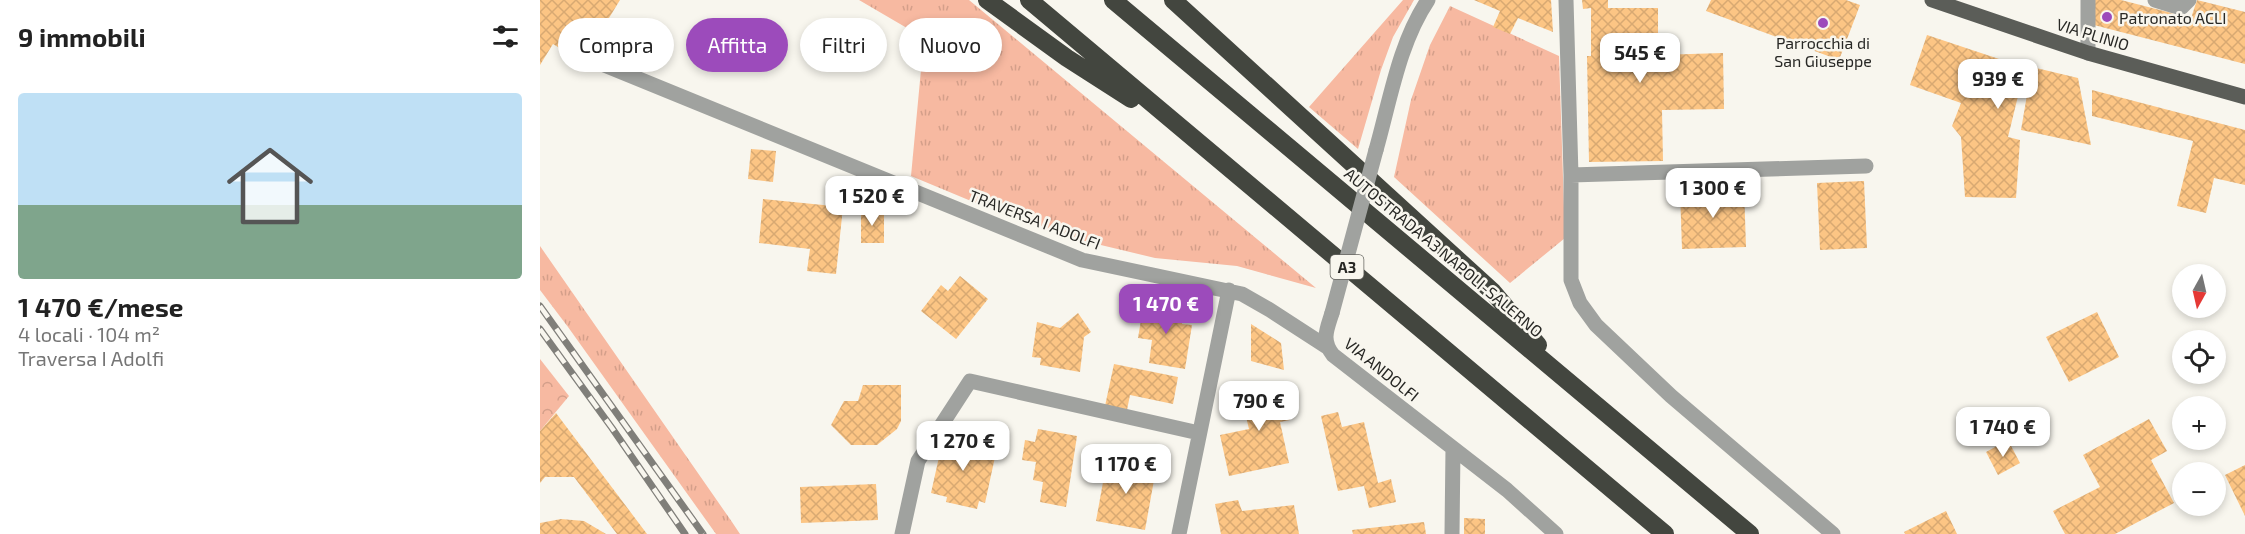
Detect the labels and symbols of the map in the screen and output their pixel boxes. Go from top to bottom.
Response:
place label: Patronato ACLI [2119,8,2226,27]
marker: Patronato ACLI [2100,10,2114,24]
street label: VIA PLINIO [2054,14,2132,54]
marker: Parrocchia di San Giuseppe [1816,16,1830,30]
pin: 545 € [1598,33,1682,84]
place label: Parrocchia di San Giuseppe [1774,33,1872,70]
pin: 939 € [1956,59,2040,110]
street label: AUTOSTRADA A3 NAPOLI-SALERNO [1341,163,1547,341]
pin: 1 300 € [1658,168,1768,219]
pin: 1 520 € [817,176,927,227]
street label: TRAVERSA I ADOLFI [967,185,1103,253]
road number: A3 [1330,255,1364,279]
north arrow [2172,264,2226,318]
pin: 1 470 € [1111,284,1221,335]
street label: VIA ANDOLFI [1341,333,1423,405]
pin: 790 € [1217,381,1301,432]
pin: 1 740 € [1948,407,2058,458]
pin: 1 270 € [908,421,1018,472]
pin: 1 170 € [1071,444,1181,495]

